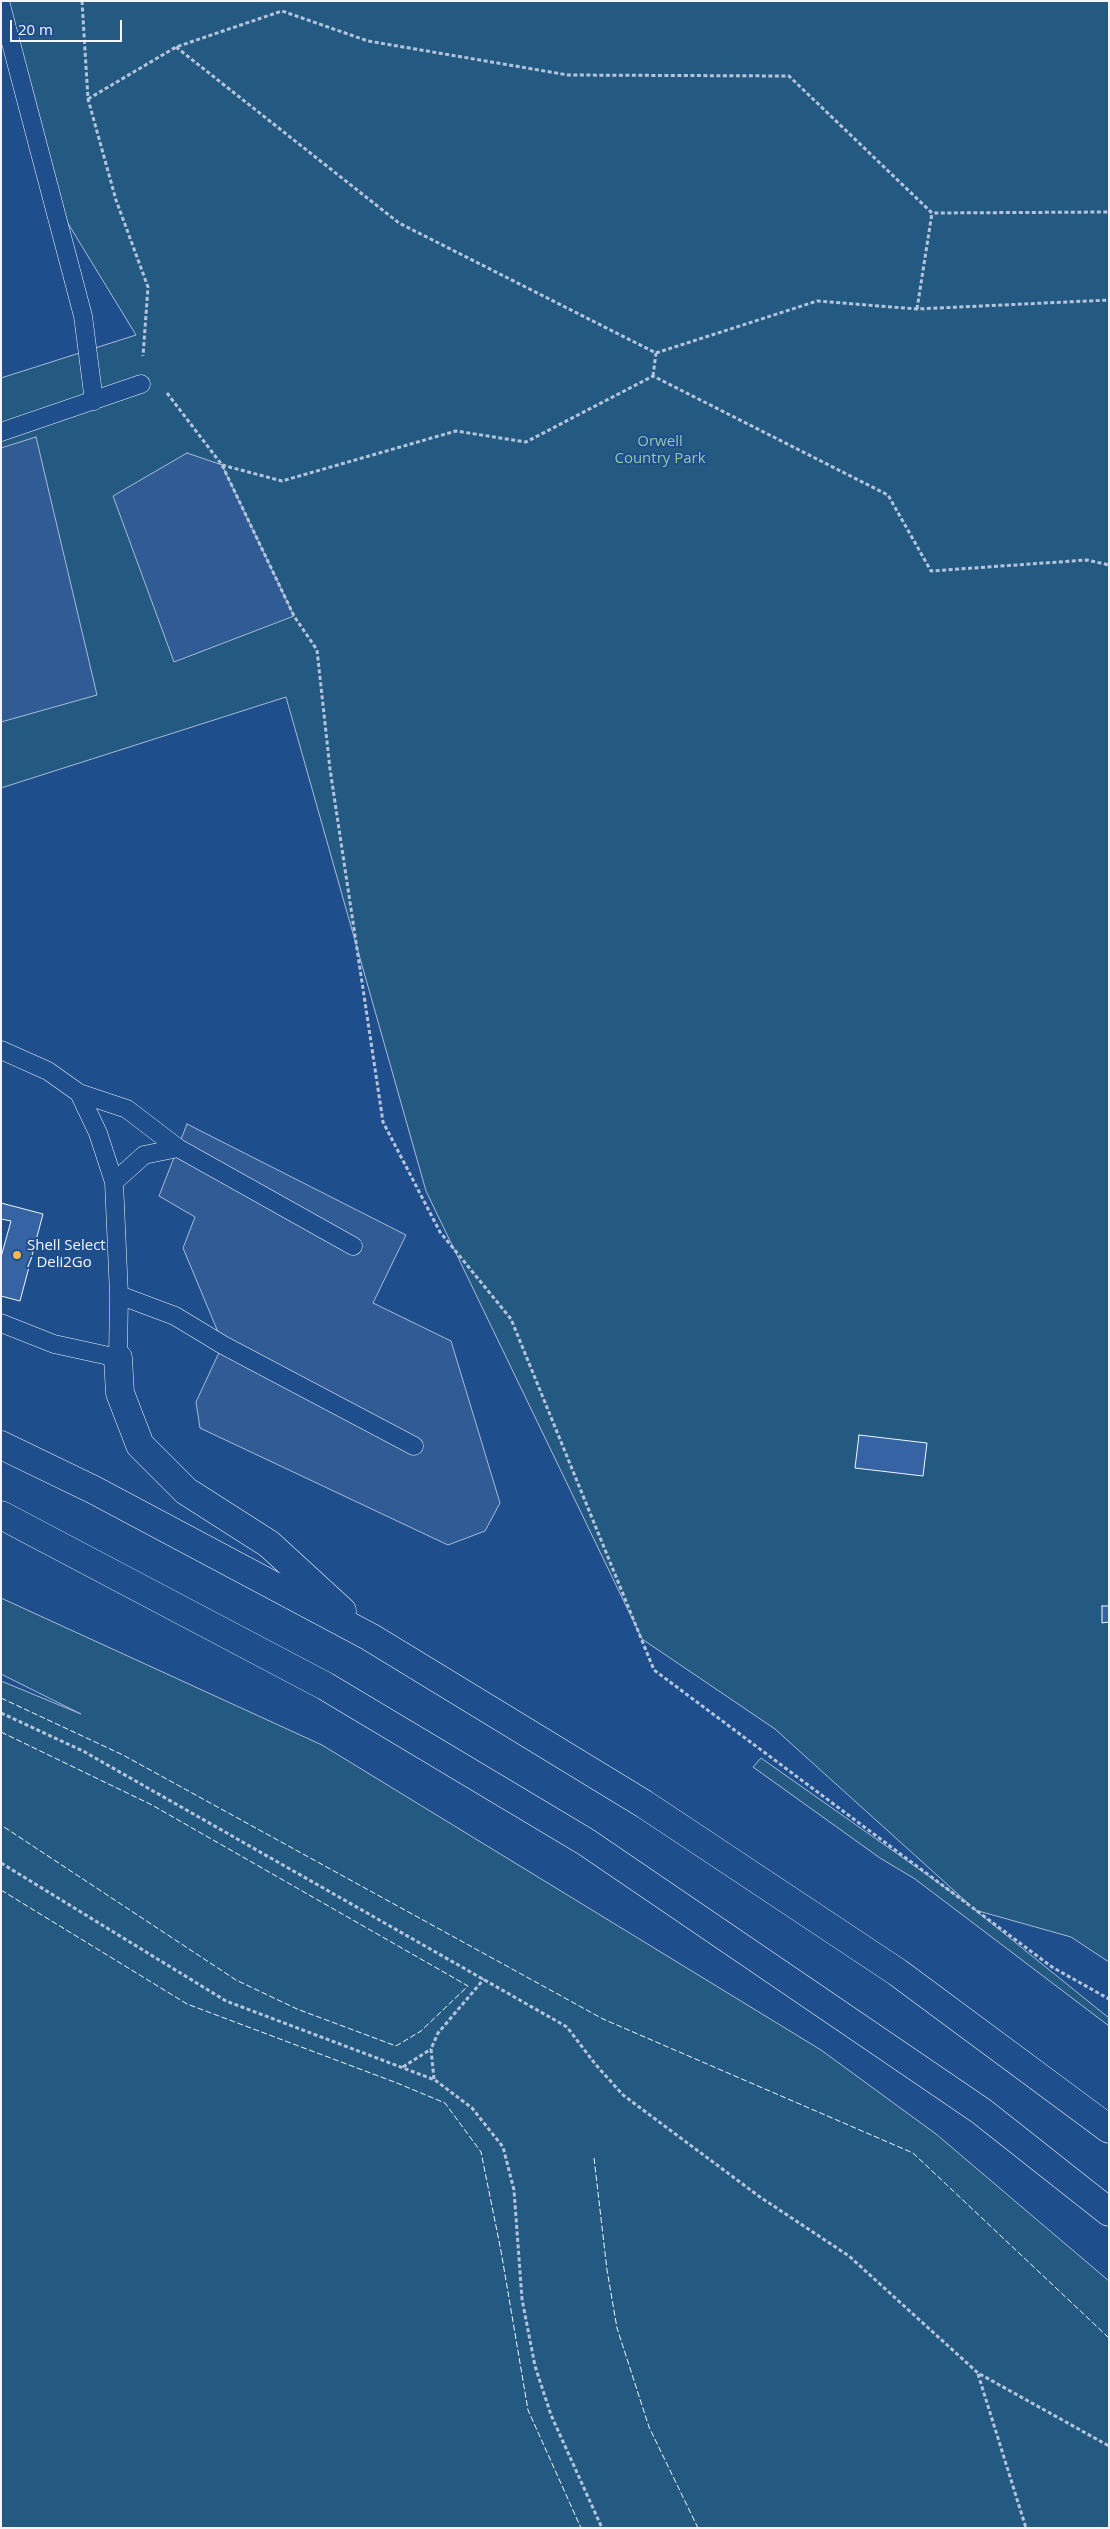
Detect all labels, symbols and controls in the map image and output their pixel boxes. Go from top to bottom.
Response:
scale bar [12,10,125,42]
text: 20 m [18,19,53,39]
park label: Orwell Country Park [614,433,706,468]
place label: Shell Select / Deli2Go [27,1237,106,1272]
marker: Shell Select / Deli2Go [11,1249,23,1261]

